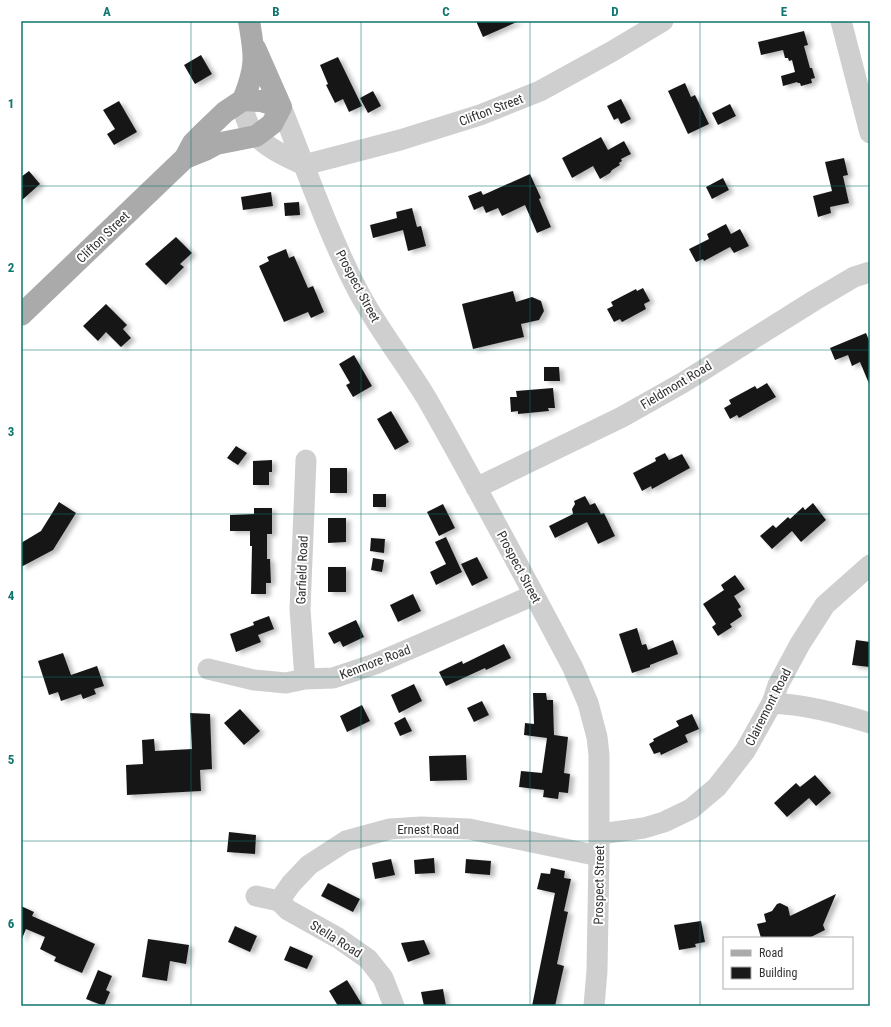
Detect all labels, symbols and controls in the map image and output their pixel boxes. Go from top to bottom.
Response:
text: A [103,4,111,19]
text: B [272,4,280,19]
text: C [442,4,450,19]
text: D [611,4,619,19]
text: E [781,4,788,19]
street label: Clifton Street [457,91,525,129]
text: 1 [8,96,14,111]
street label: Clifton Street [74,208,133,266]
street label: Prospect Street [333,247,383,325]
text: 2 [8,260,15,275]
street label: Fieldmont Road [638,358,714,412]
text: 3 [8,424,14,439]
street label: Prospect Street [494,528,544,606]
street label: Garfield Road [293,535,311,605]
text: 4 [8,588,15,603]
street label: Kenmore Road [337,642,413,682]
street label: Clairemont Road [742,666,794,748]
text: 5 [8,752,15,767]
street label: Ernest Road [397,822,459,837]
street label: Prospect Street [591,845,607,925]
text: 6 [8,916,15,931]
street label: Stella Road [307,917,365,961]
legend [723,937,853,989]
text: Road [759,946,783,960]
text: Building [759,966,797,980]

